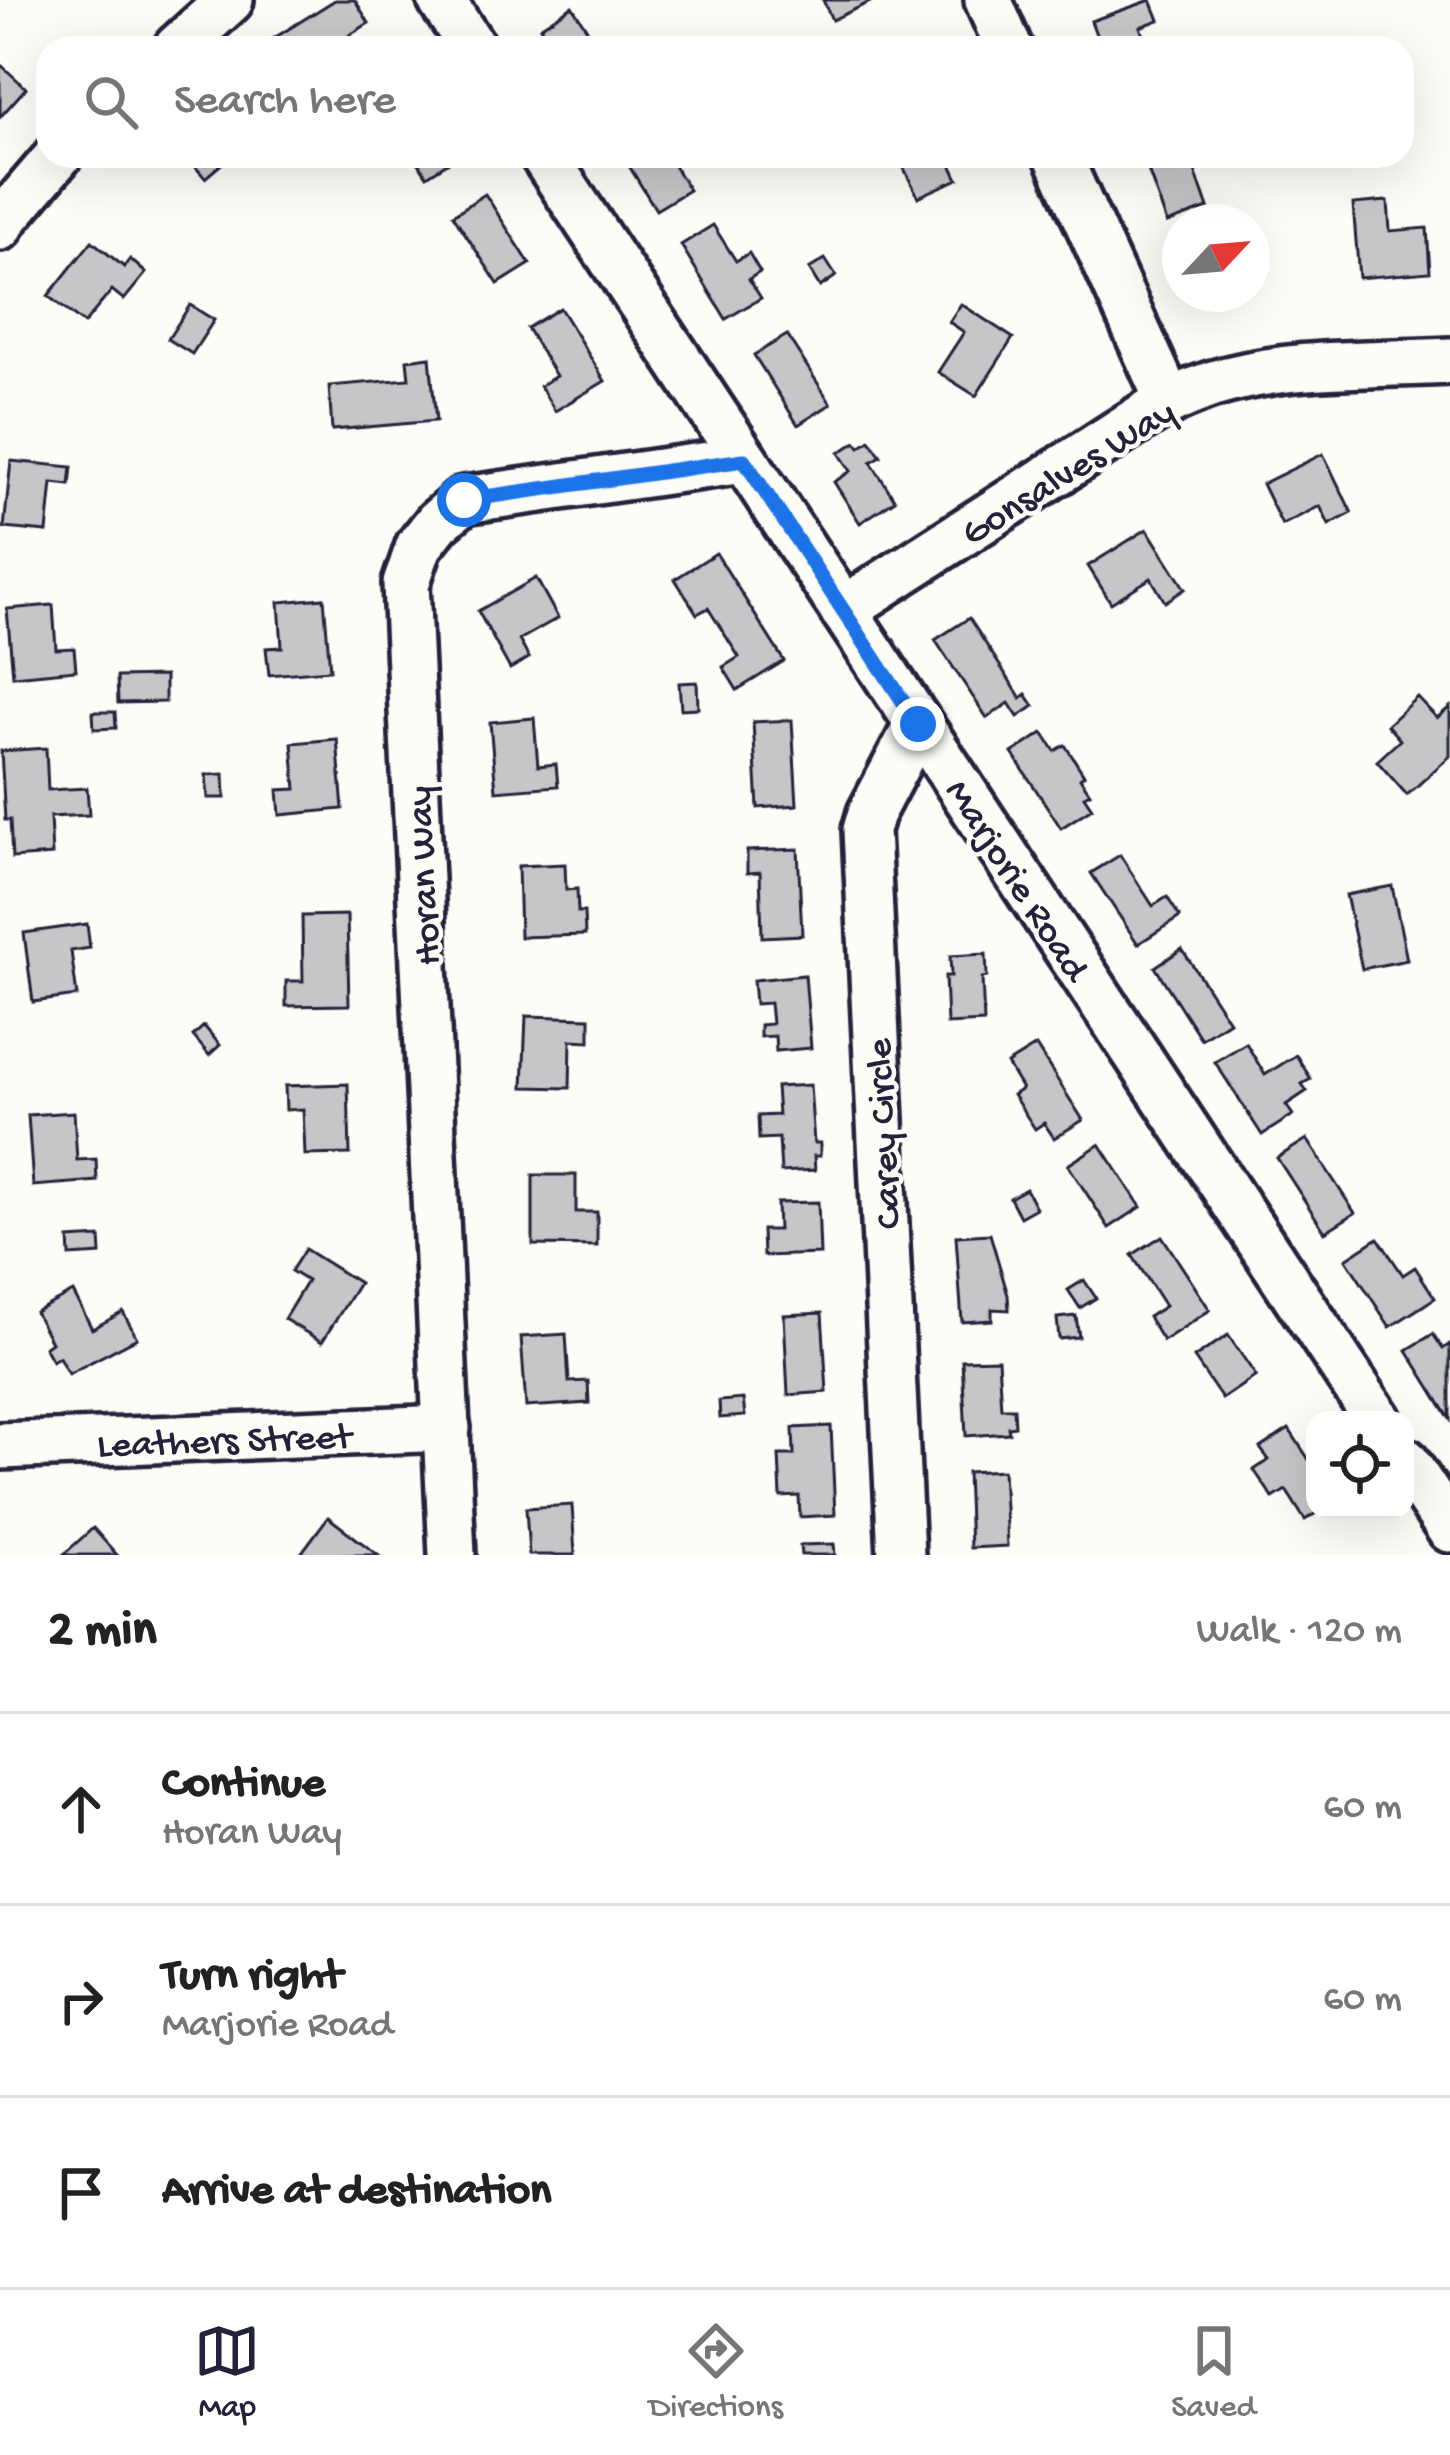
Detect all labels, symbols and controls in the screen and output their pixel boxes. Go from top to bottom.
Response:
search box [36,36,1414,168]
icon: search [78,69,144,135]
text: Search here [174,76,396,129]
north arrow [1162,204,1270,312]
street label: Gonsalves Way [955,391,1185,559]
route start [437,473,491,527]
route end [891,697,945,751]
street label: Marjorie Road [932,772,1098,994]
street label: Horan Way [399,785,455,967]
street label: Carey Circle [859,1036,915,1230]
map controls [1306,1411,1414,1519]
button: locate [1306,1411,1414,1519]
street label: Leathers Street [96,1416,355,1471]
text: 2 min [48,1603,157,1663]
text: Walk · 120 m [1197,1610,1402,1656]
text: Continue [162,1759,325,1812]
icon: ahead [48,1776,114,1842]
text: 60 m [1323,1786,1402,1832]
text: Horan Way [162,1812,342,1858]
text: Turn right [162,1951,342,2004]
icon: right [48,1968,114,2034]
text: 60 m [1323,1978,1402,2024]
text: Marjorie Road [162,2004,393,2050]
icon: arrive [48,2160,114,2226]
text: Arrive at destination [162,2166,551,2219]
tab: Map [194,2318,260,2428]
tab: Directions [649,2318,783,2428]
tab: Saved [1171,2318,1256,2428]

